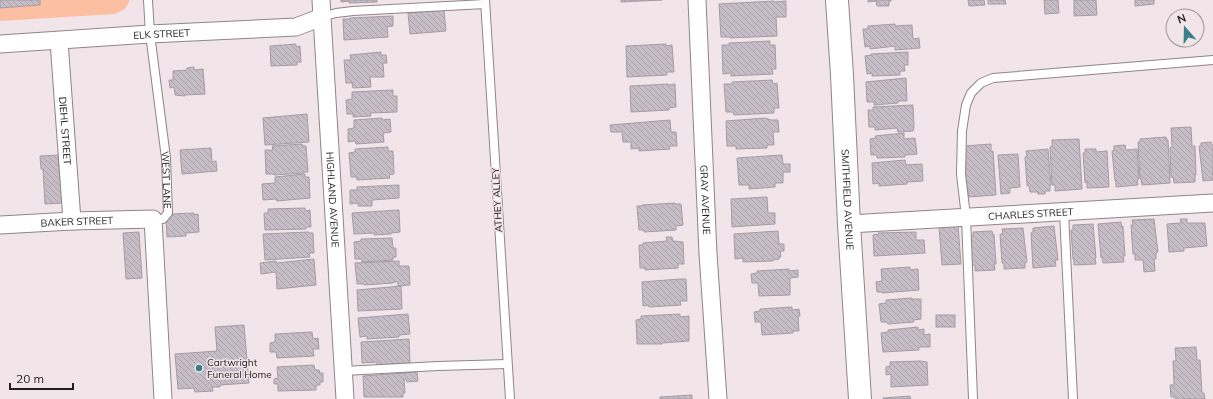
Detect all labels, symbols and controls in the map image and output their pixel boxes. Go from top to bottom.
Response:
north arrow [1165,8,1205,48]
text: N [1175,11,1188,27]
street label: ELK STREET [133,26,190,42]
street label: DIEHL STREET [57,96,74,165]
street label: SMITHFIELD AVENUE [839,149,857,251]
street label: WEST LANE [159,150,174,209]
street label: HIGHLAND AVENUE [324,151,342,248]
street label: GRAY AVENUE [698,165,714,235]
street label: ATHEY ALLEY [489,166,505,233]
street label: CHARLES STREET [988,205,1074,222]
street label: BAKER STREET [40,213,113,229]
place label: Cartwright Funeral Home [207,356,272,381]
marker: Cartwright Funeral Home [194,363,204,373]
scale bar [10,365,73,391]
text: 20 m [16,371,44,386]

